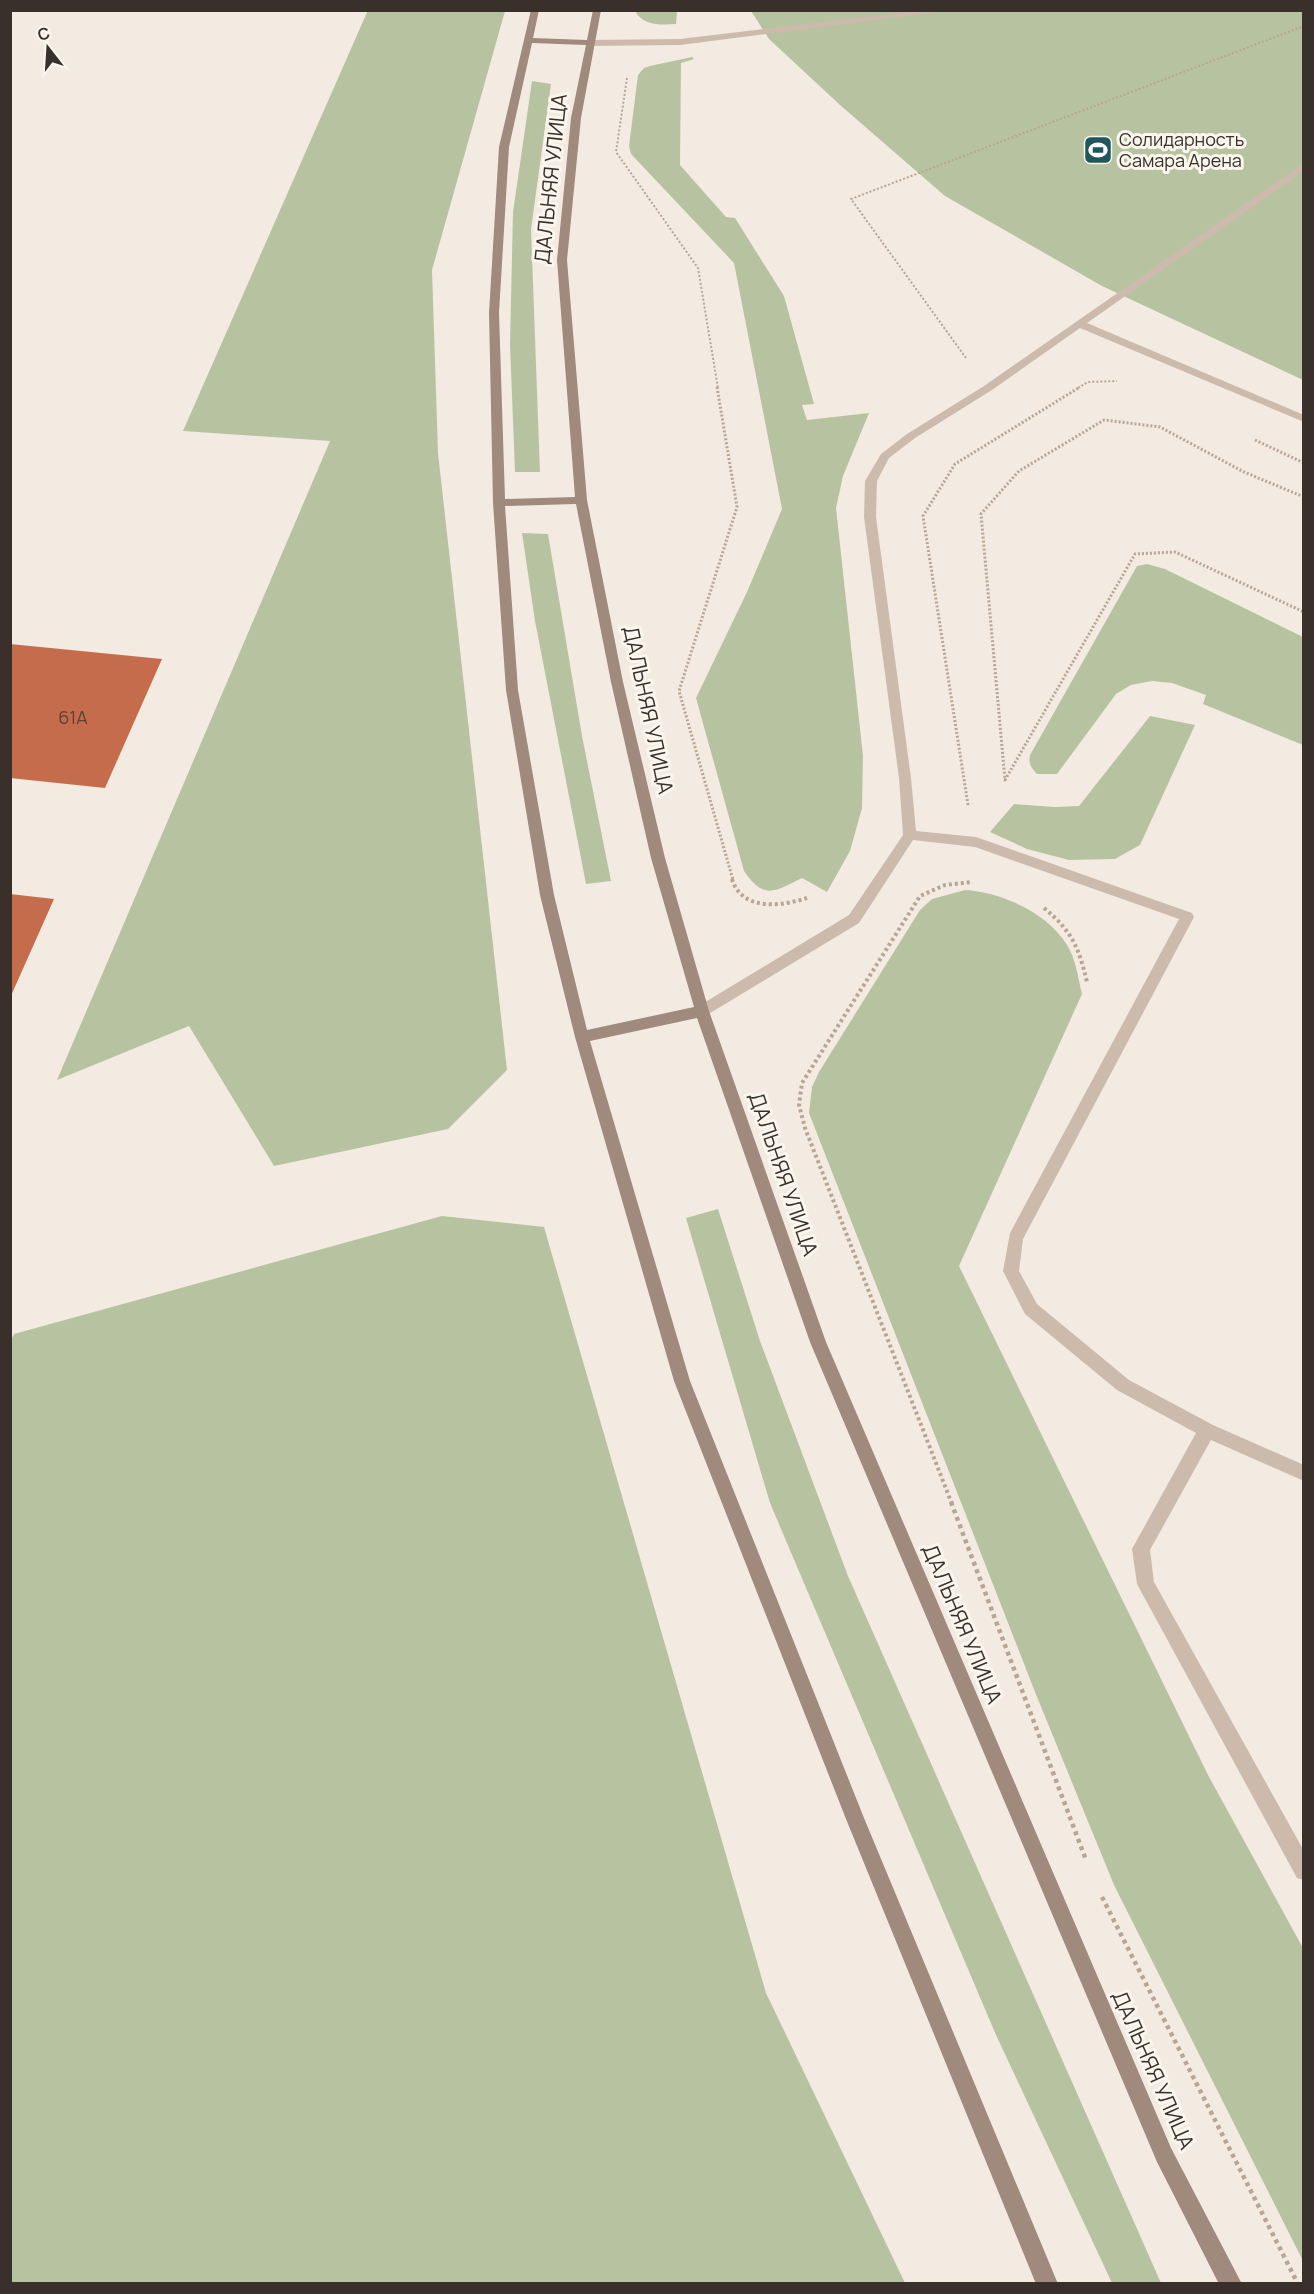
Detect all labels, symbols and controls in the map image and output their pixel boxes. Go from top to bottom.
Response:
north arrow [18,18,78,78]
text: С [35,21,53,46]
street label: ДАЛЬНЯЯ УЛИЦА [527,92,573,265]
place label: Солидарность Самара Арена [1119,127,1244,172]
sports icon: Солидарность Самара Арена [1082,134,1114,166]
street label: ДАЛЬНЯЯ УЛИЦА [617,623,680,796]
house number: 61А [58,705,88,729]
street label: ДАЛЬНЯЯ УЛИЦА [743,1088,825,1259]
street label: ДАЛЬНЯЯ УЛИЦА [917,1539,1009,1708]
street label: ДАЛЬНЯЯ УЛИЦА [1106,1986,1202,2153]

